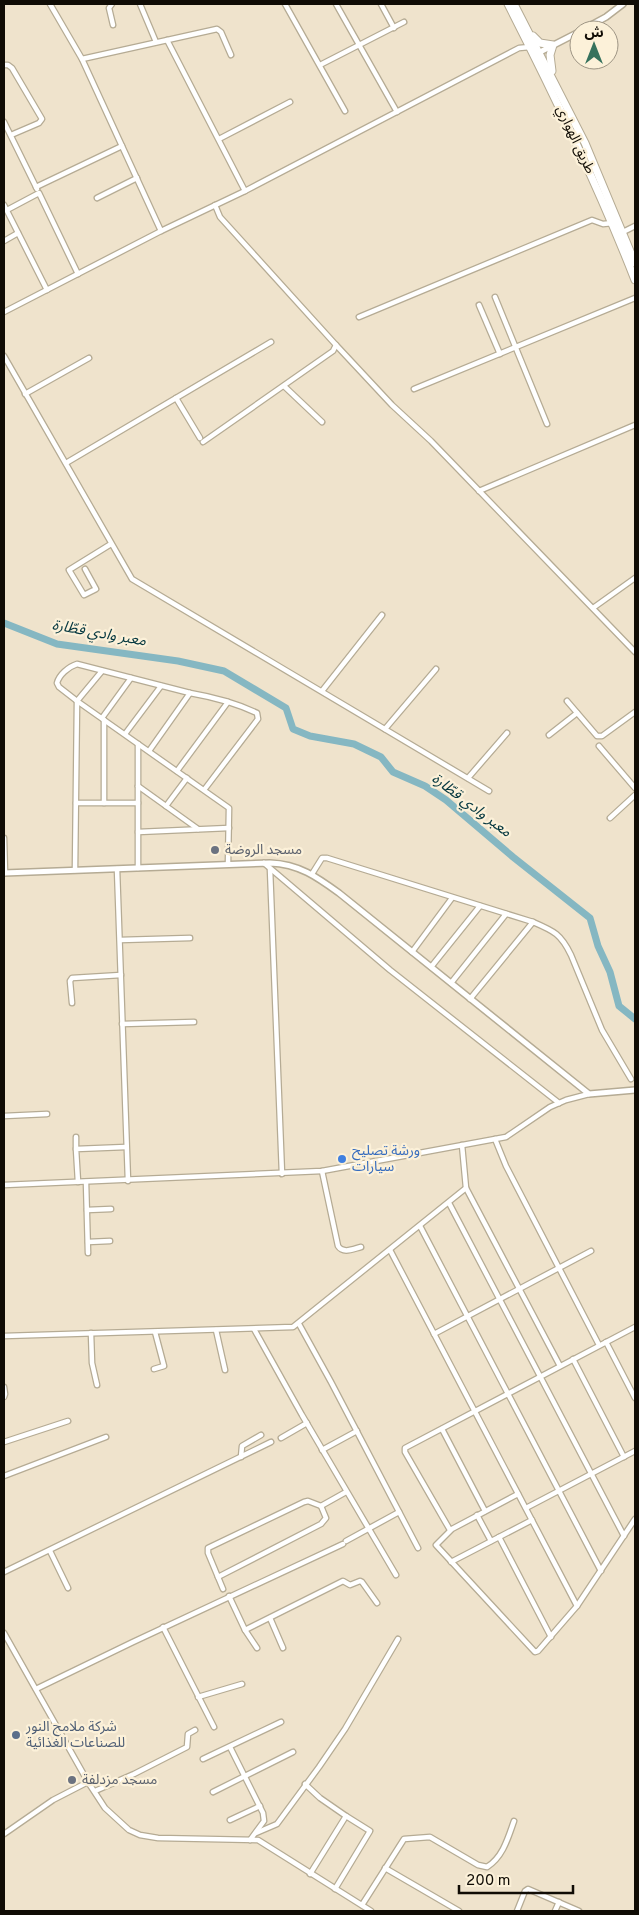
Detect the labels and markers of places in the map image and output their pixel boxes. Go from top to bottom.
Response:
place label: مسجد الروضة [225,842,302,859]
marker: مسجد الروضة [209,844,221,856]
place label: ورشة تصليح سيارات [352,1143,420,1176]
marker: ورشة تصليح سيارات [336,1153,348,1165]
place label: شركة ملامح النور للصناعات الغذائية [25,1719,125,1752]
marker: شركة ملامح النور للصناعات الغذائية [10,1729,22,1741]
place label: مسجد مزدلفة [82,1772,157,1789]
marker: مسجد مزدلفة [66,1774,78,1786]

